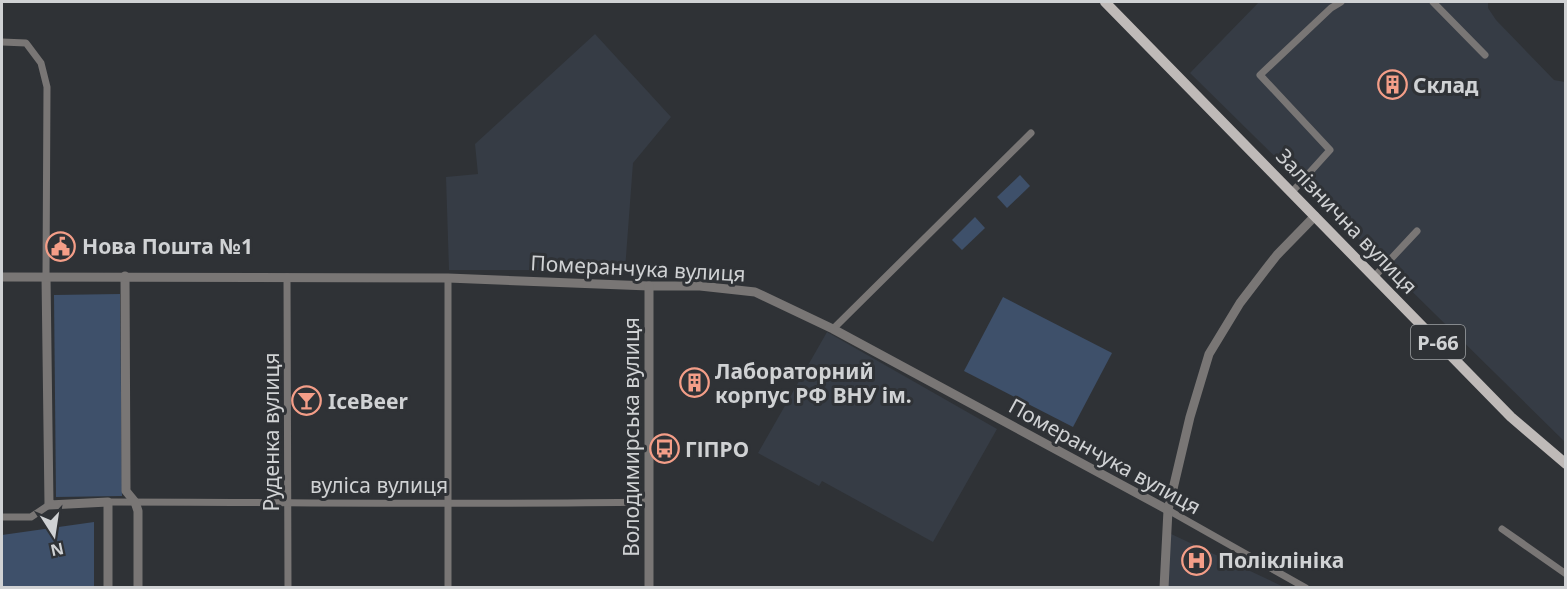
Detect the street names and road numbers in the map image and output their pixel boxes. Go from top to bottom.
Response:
street label: Залізнична вулиця [1270,142,1424,300]
street label: Померанчука вулиця [530,248,746,288]
street label: Володимирська вулиця [617,317,645,557]
road number: Р-66 [1411,325,1465,359]
street label: Руденка вулиця [257,352,285,512]
street label: Померанчука вулиця [1004,392,1206,520]
street label: вуліса вулиця [310,471,448,499]

